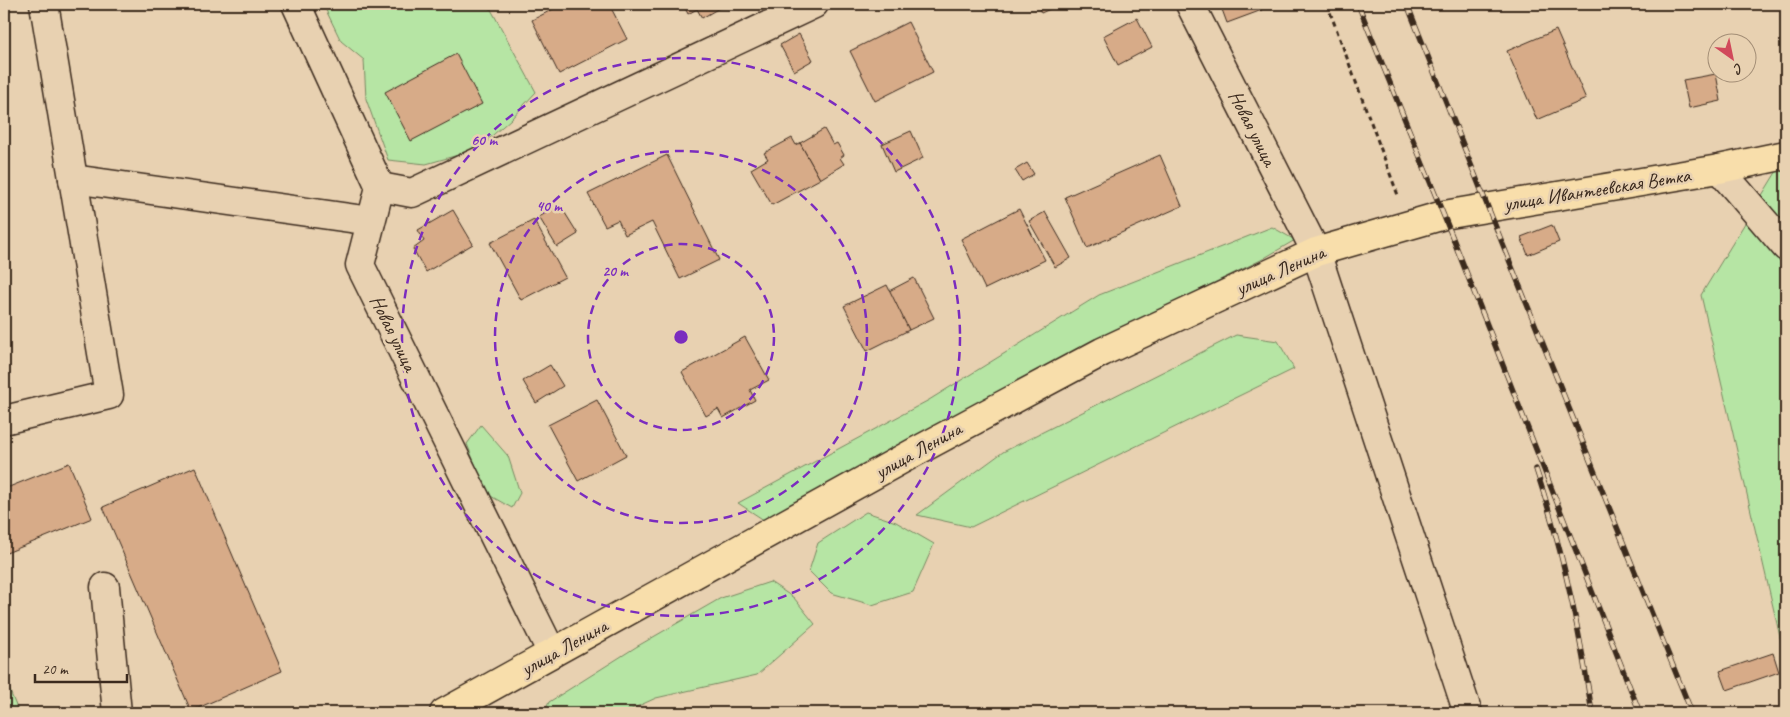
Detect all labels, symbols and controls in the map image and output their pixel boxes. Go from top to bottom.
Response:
north arrow [1708,32,1758,82]
text: С [1730,59,1746,79]
street label: Новая улица [1223,86,1283,172]
text: 60 m [471,131,498,150]
street label: улица Ивантеевская Ветка [1501,162,1693,217]
text: 40 m [536,197,563,216]
street label: улица Ленина [1231,239,1330,302]
text: 20 m [602,262,629,281]
street label: Новая улица [364,291,423,377]
centre of rings [672,328,690,346]
street label: улица Ленина [870,416,967,485]
street label: улица Ленина [516,613,613,682]
scale bar [35,652,128,684]
text: 20 m [42,660,69,679]

